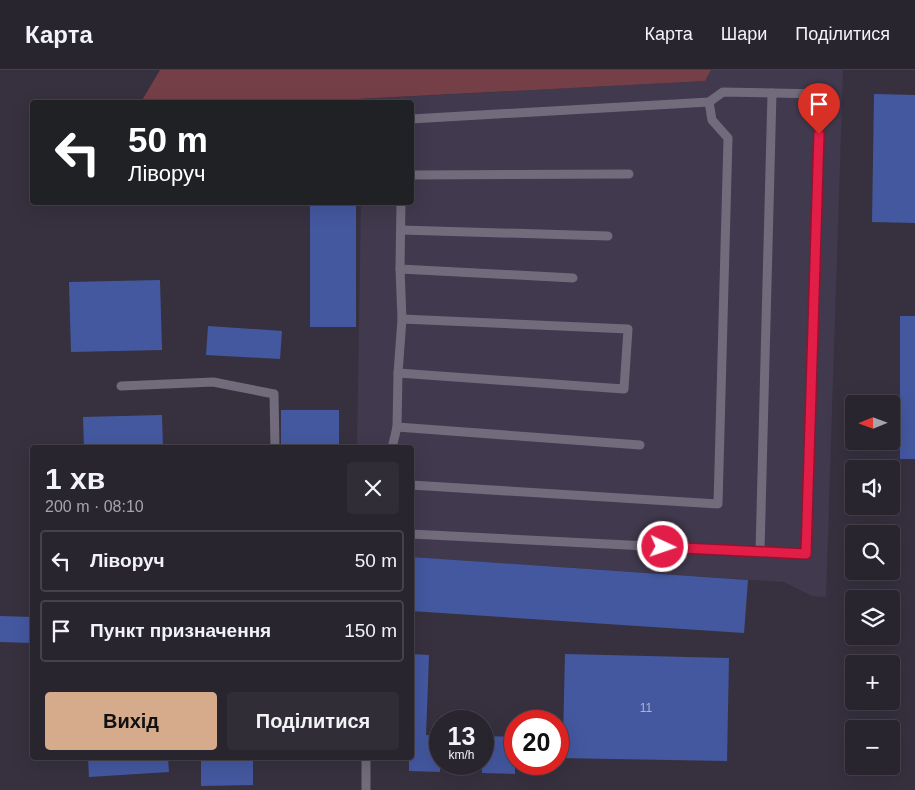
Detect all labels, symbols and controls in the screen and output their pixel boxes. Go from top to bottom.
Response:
text: Карта [25,21,93,48]
text: Карта [645,24,693,44]
text: Шари [721,24,767,44]
text: Поділитися [795,24,890,44]
pin [798,83,840,134]
icon: arrive [805,90,833,118]
icon: left [45,120,110,185]
text: 50 m [128,120,208,159]
text: Ліворуч [128,161,205,186]
north arrow [845,395,900,450]
map controls [845,395,900,775]
button: sound [845,460,900,515]
text: 1 хв [45,462,105,495]
button: close [347,462,399,514]
text: 200 m · 08:10 [45,498,144,515]
position arrow [636,520,688,572]
button: search [845,525,900,580]
icon: left [47,547,75,575]
text: Ліворуч [90,550,165,571]
text: 50 m [355,550,397,571]
button: layers [845,590,900,645]
icon: arrive [47,617,75,645]
text: Пункт призначення [90,620,271,641]
text: 150 m [344,620,397,641]
button: + [845,655,900,710]
button: Вихід [45,692,217,750]
button: Поділитися [227,692,399,750]
house number: 11 [640,701,653,715]
speed limit sign: 20 [504,710,569,775]
button: − [845,720,900,775]
text: 13 [448,722,475,750]
text: km/h [448,748,475,762]

